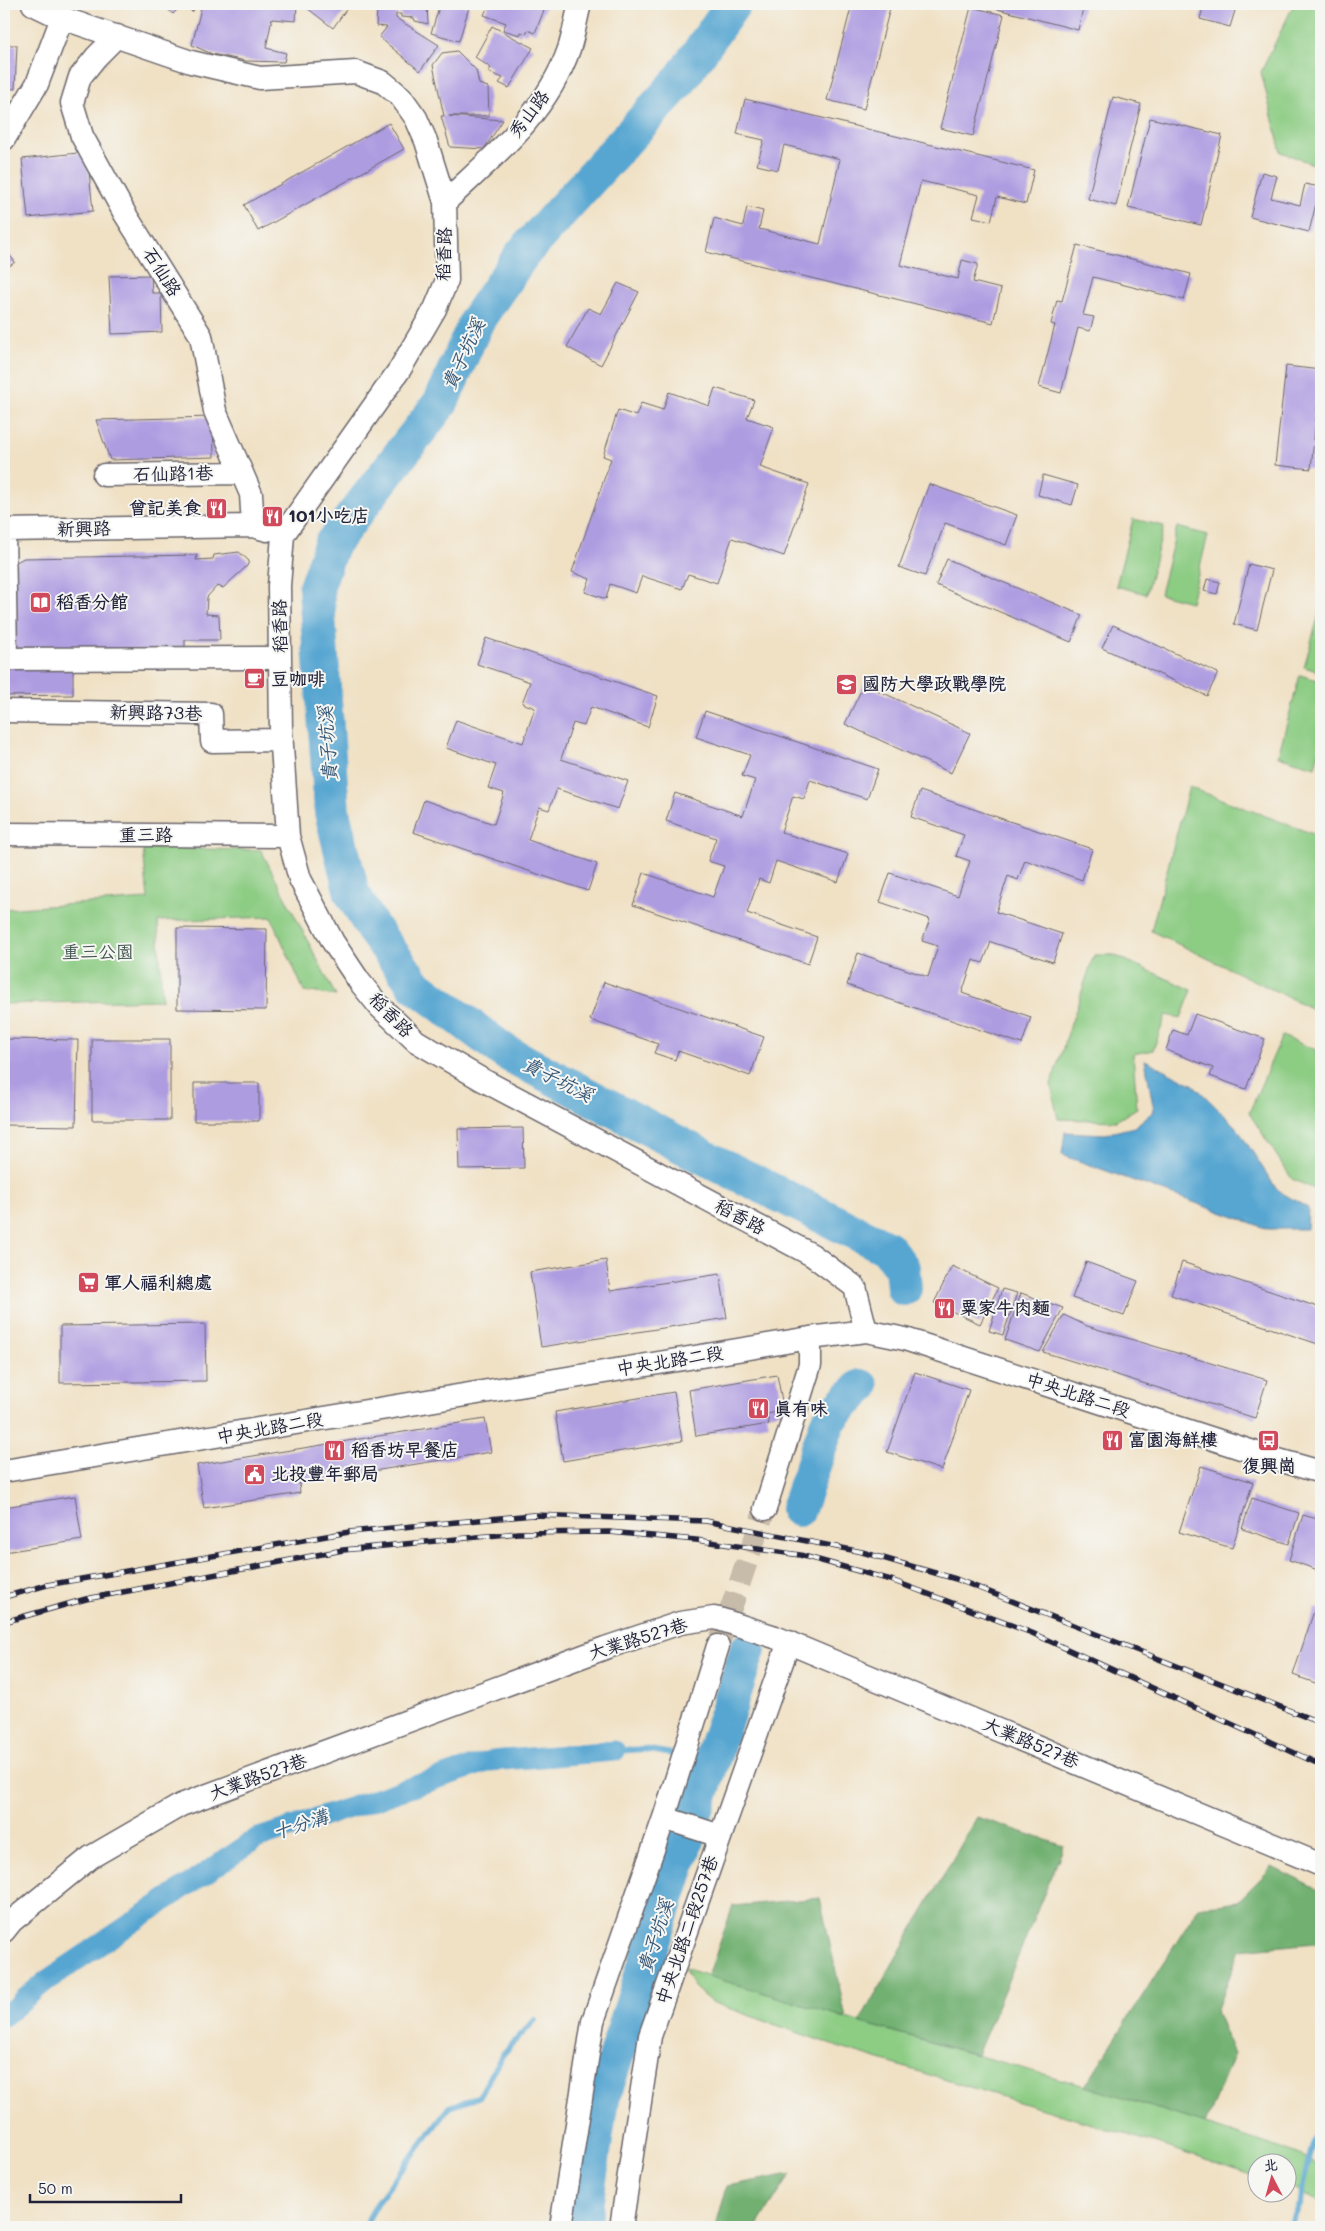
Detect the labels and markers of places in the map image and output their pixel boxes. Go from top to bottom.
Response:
place label: 曾記美食 [129,495,201,519]
restaurant icon: 曾記美食 [205,496,229,520]
place label: 101小吃店 [288,503,370,527]
restaurant icon: 101小吃店 [260,504,284,528]
place label: 稻香分館 [56,589,128,613]
library icon: 稻香分館 [28,590,52,614]
place label: 豆咖啡 [271,666,325,690]
cafe icon: 豆咖啡 [243,667,267,691]
place label: 國防大學政戰學院 [862,671,1006,695]
school or university icon: 國防大學政戰學院 [834,672,858,696]
place label: 軍人福利總處 [104,1270,212,1294]
supermarket icon: 軍人福利總處 [76,1271,100,1295]
place label: 粟家牛肉麵 [960,1295,1050,1319]
restaurant icon: 粟家牛肉麵 [932,1296,956,1320]
place label: 真有味 [774,1396,828,1420]
restaurant icon: 真有味 [746,1397,770,1421]
place label: 富園海鮮樓 [1128,1427,1218,1451]
restaurant icon: 富園海鮮樓 [1100,1428,1124,1452]
bus stop icon: 復興崗 [1257,1429,1281,1453]
place label: 稻香坊早餐店 [351,1437,459,1461]
restaurant icon: 稻香坊早餐店 [323,1438,347,1462]
place label: 復興崗 [1242,1453,1296,1477]
place label: 北投豐年郵局 [271,1461,379,1485]
public building icon: 北投豐年郵局 [243,1462,267,1486]

